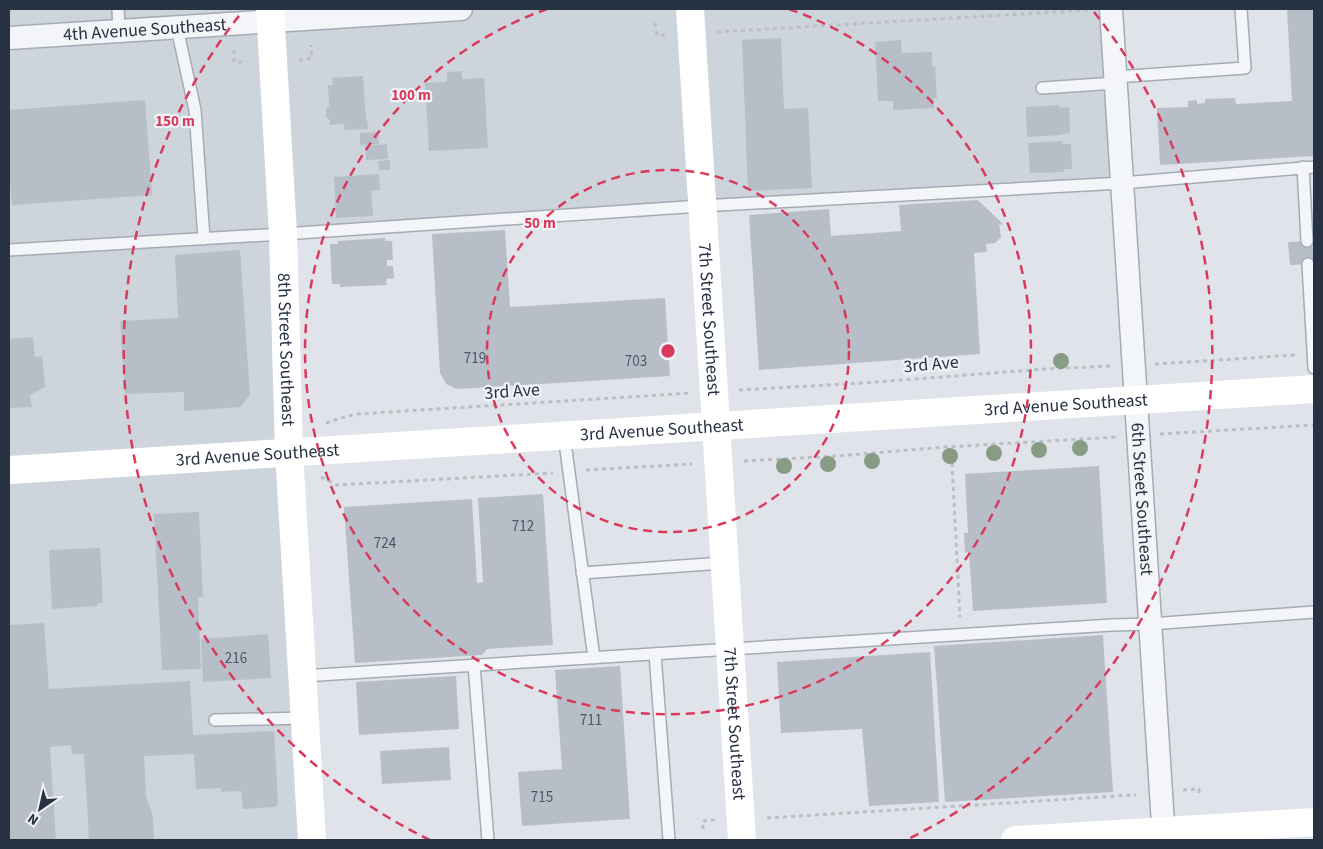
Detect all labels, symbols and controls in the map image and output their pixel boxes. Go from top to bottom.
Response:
street label: 4th Avenue Southeast [62,12,227,48]
text: 100 m [391,85,431,106]
text: 150 m [155,111,195,132]
text: 50 m [524,213,556,234]
street label: 7th Street Southeast [692,242,726,397]
street label: 8th Street Southeast [271,273,300,427]
centre of rings [659,342,677,360]
house number: 719 [464,348,486,369]
street label: 3rd Ave [902,350,960,379]
house number: 703 [625,351,647,372]
street label: 3rd Ave [483,377,541,406]
street label: 3rd Avenue Southeast [983,387,1149,422]
street label: 3rd Avenue Southeast [579,412,744,448]
street label: 6th Street Southeast [1124,422,1159,576]
street label: 3rd Avenue Southeast [175,438,340,473]
house number: 712 [512,516,534,537]
house number: 724 [374,533,397,554]
street label: 7th Street Southeast [717,646,751,801]
house number: 216 [225,648,247,669]
house number: 711 [580,710,602,731]
north arrow [15,784,65,834]
house number: 715 [531,787,553,808]
text: N [24,808,43,830]

